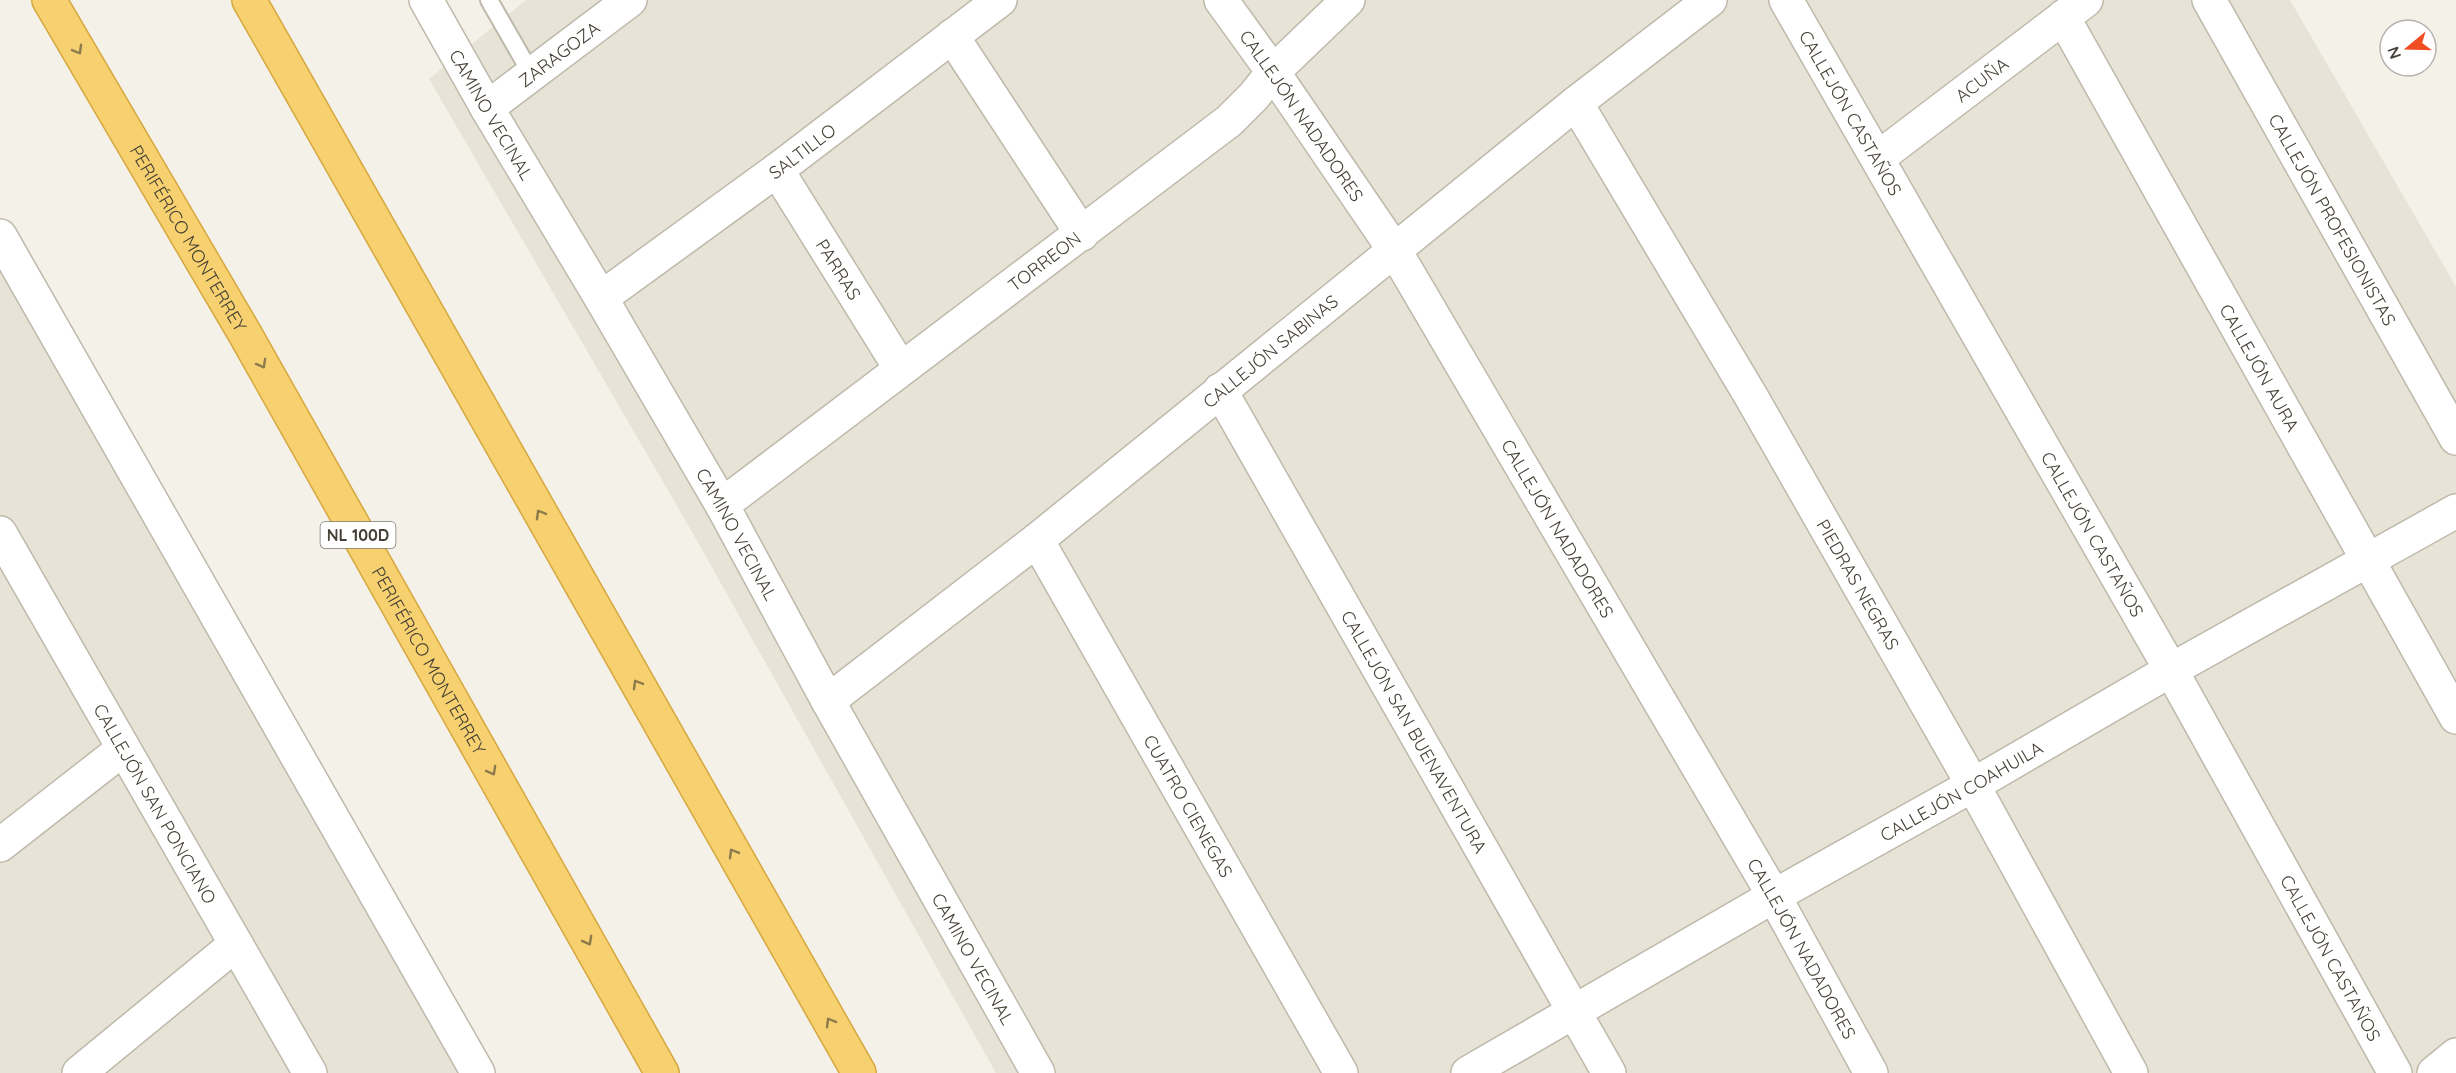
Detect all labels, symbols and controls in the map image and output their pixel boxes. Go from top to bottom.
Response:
street label: ZARAGOZA [514,15,604,92]
north arrow [2378,18,2438,78]
street label: CALLEJÓN NADADORES [1235,25,1369,206]
street label: CALLEJÓN CASTAÑOS [1794,26,1907,200]
one-way arrow [71,44,83,55]
text: N [2382,44,2405,62]
street label: CAMINO VECINAL [445,45,539,184]
street label: ACUÑA [1950,52,2013,107]
street label: CALLEJÓN PROFESIONISTAS [2264,110,2402,329]
street label: SALTILLO [764,118,840,184]
street label: PERIFÉRICO MONTERREY [125,141,252,335]
street label: TORREON [1003,226,1085,296]
street label: PARRAS [811,235,867,304]
street label: CALLEJÓN SABINAS [1198,289,1343,413]
street label: CALLEJÓN AURA [2215,300,2305,436]
one-way arrow [254,358,266,368]
street label: CALLEJÓN NADADORES [1497,435,1619,622]
street label: CALLEJÓN CASTAÑOS [2036,447,2149,621]
street label: CAMINO VECINAL [691,464,783,604]
one-way arrow [536,510,548,520]
street label: PIEDRAS NEGRAS [1812,515,1905,654]
road number: NL 100D [320,522,395,548]
street label: PERIFÉRICO MONTERREY [367,562,491,758]
street label: CALLEJÓN SAN BUENAVENTURA [1336,606,1493,857]
one-way arrow [632,680,644,690]
street label: CALLEJÓN SAN PONCIANO [89,699,222,908]
street label: CUATRO CIENEGAS [1139,730,1238,881]
street label: CALLEJÓN COAHUILA [1876,736,2047,846]
one-way arrow [485,765,496,775]
one-way arrow [729,849,740,859]
street label: CALLEJÓN NADADORES [1743,854,1861,1043]
street label: CALLEJÓN CASTAÑOS [2275,870,2386,1045]
street label: CAMINO VECINAL [927,889,1020,1029]
one-way arrow [581,935,592,945]
one-way arrow [826,1018,837,1028]

